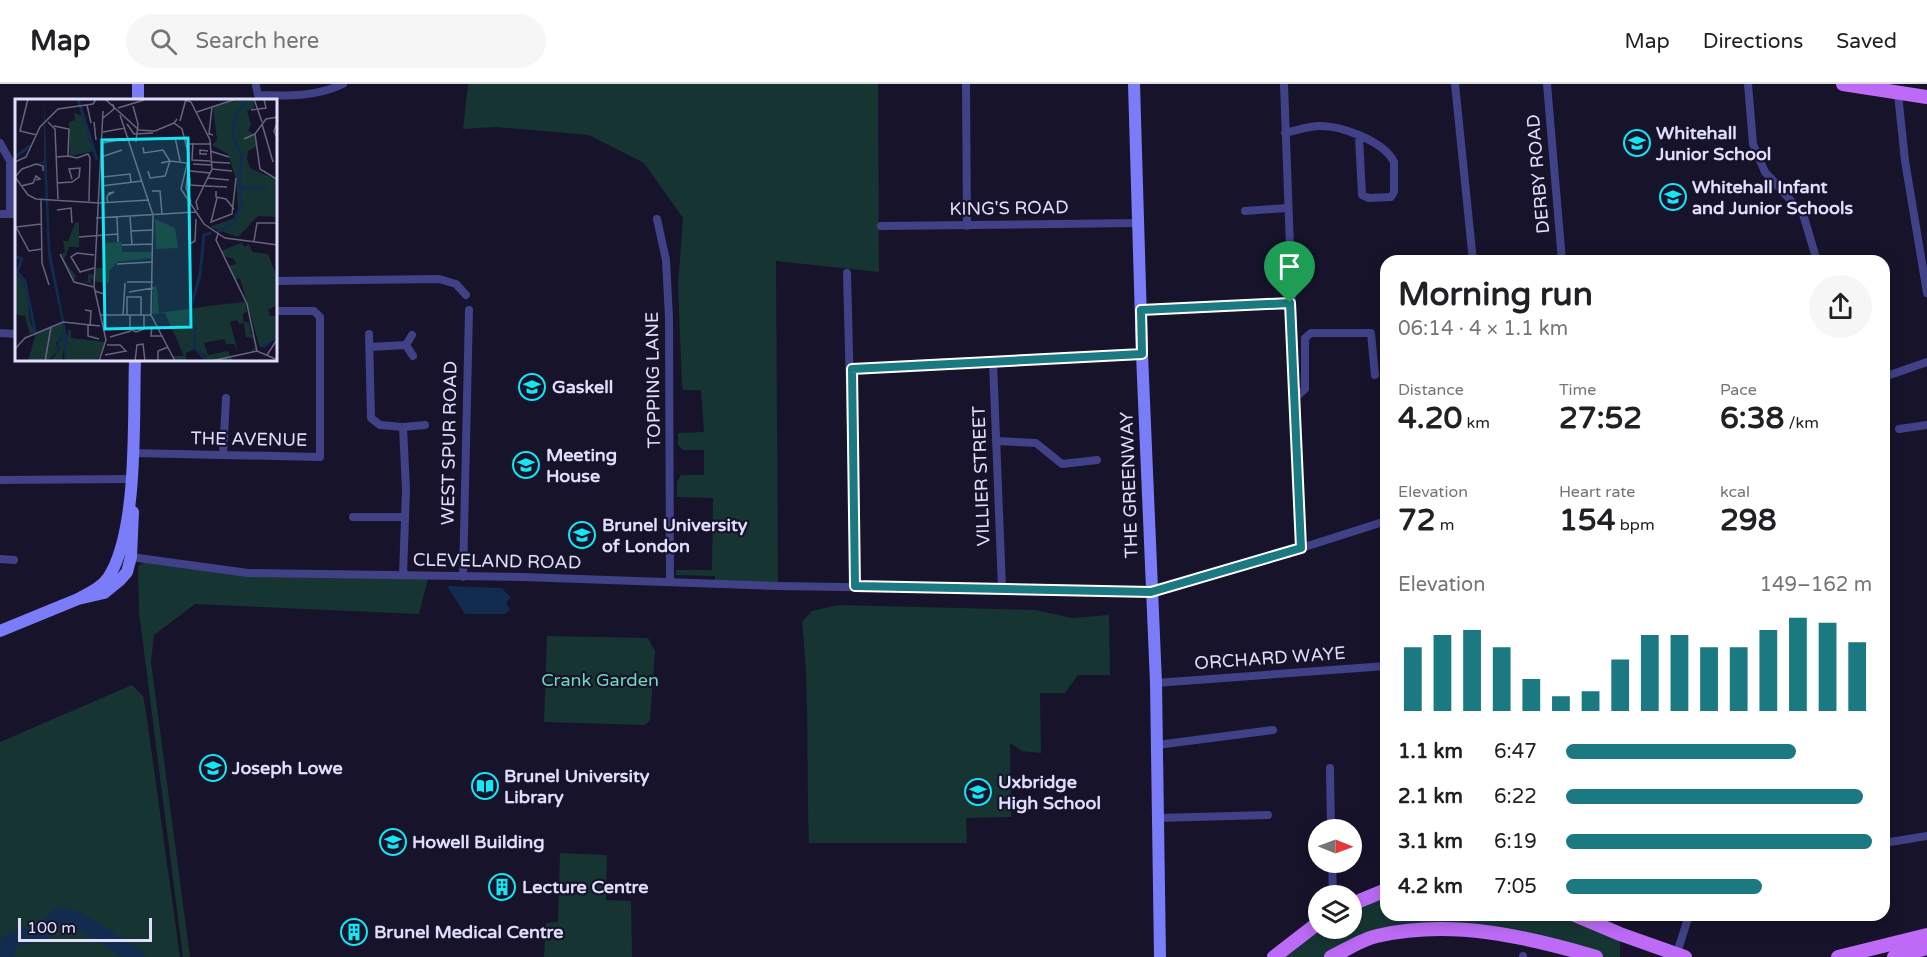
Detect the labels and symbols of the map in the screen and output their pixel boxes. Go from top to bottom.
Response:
inset map [15,99,278,362]
street label: DERBY ROAD [1522,113,1554,235]
place label: Whitehall Junior School [1655,122,1771,165]
school or university icon: Whitehall Junior School [1622,128,1652,158]
place label: Whitehall Infant and Junior Schools [1692,176,1853,219]
school or university icon: Whitehall Infant and Junior Schools [1658,182,1688,212]
street label: KING'S ROAD [949,196,1069,220]
pin [1264,241,1315,303]
street label: TOPPING LANE [641,312,665,448]
street label: WEST SPUR ROAD [437,361,461,525]
school or university icon: Gaskell [517,372,547,402]
place label: Gaskell [552,376,613,398]
street label: VILLIER STREET [968,405,994,547]
street label: THE GREENWAY [1115,411,1143,559]
street label: THE AVENUE [190,427,308,451]
place label: Meeting House [546,444,617,487]
school or university icon: Meeting House [511,450,541,480]
place label: Brunel University of London [602,514,748,557]
school or university icon: Brunel University of London [567,520,597,550]
street label: CLEVELAND ROAD [413,549,581,573]
street label: ORCHARD WAYE [1194,642,1346,674]
park label: Crank Garden [541,669,659,691]
school or university icon: Joseph Lowe [198,753,228,783]
place label: Joseph Lowe [231,757,343,779]
place label: Brunel University Library [504,765,650,808]
library icon: Brunel University Library [470,771,500,801]
place label: Uxbridge High School [998,771,1101,814]
school or university icon: Uxbridge High School [963,777,993,807]
north arrow [1308,819,1362,873]
school or university icon: Howell Building [378,827,408,857]
place label: Howell Building [412,831,545,853]
building icon: Lecture Centre [487,872,517,902]
place label: Lecture Centre [522,876,648,898]
scale bar [18,915,152,942]
building icon: Brunel Medical Centre [339,917,369,947]
place label: Brunel Medical Centre [374,921,563,943]

